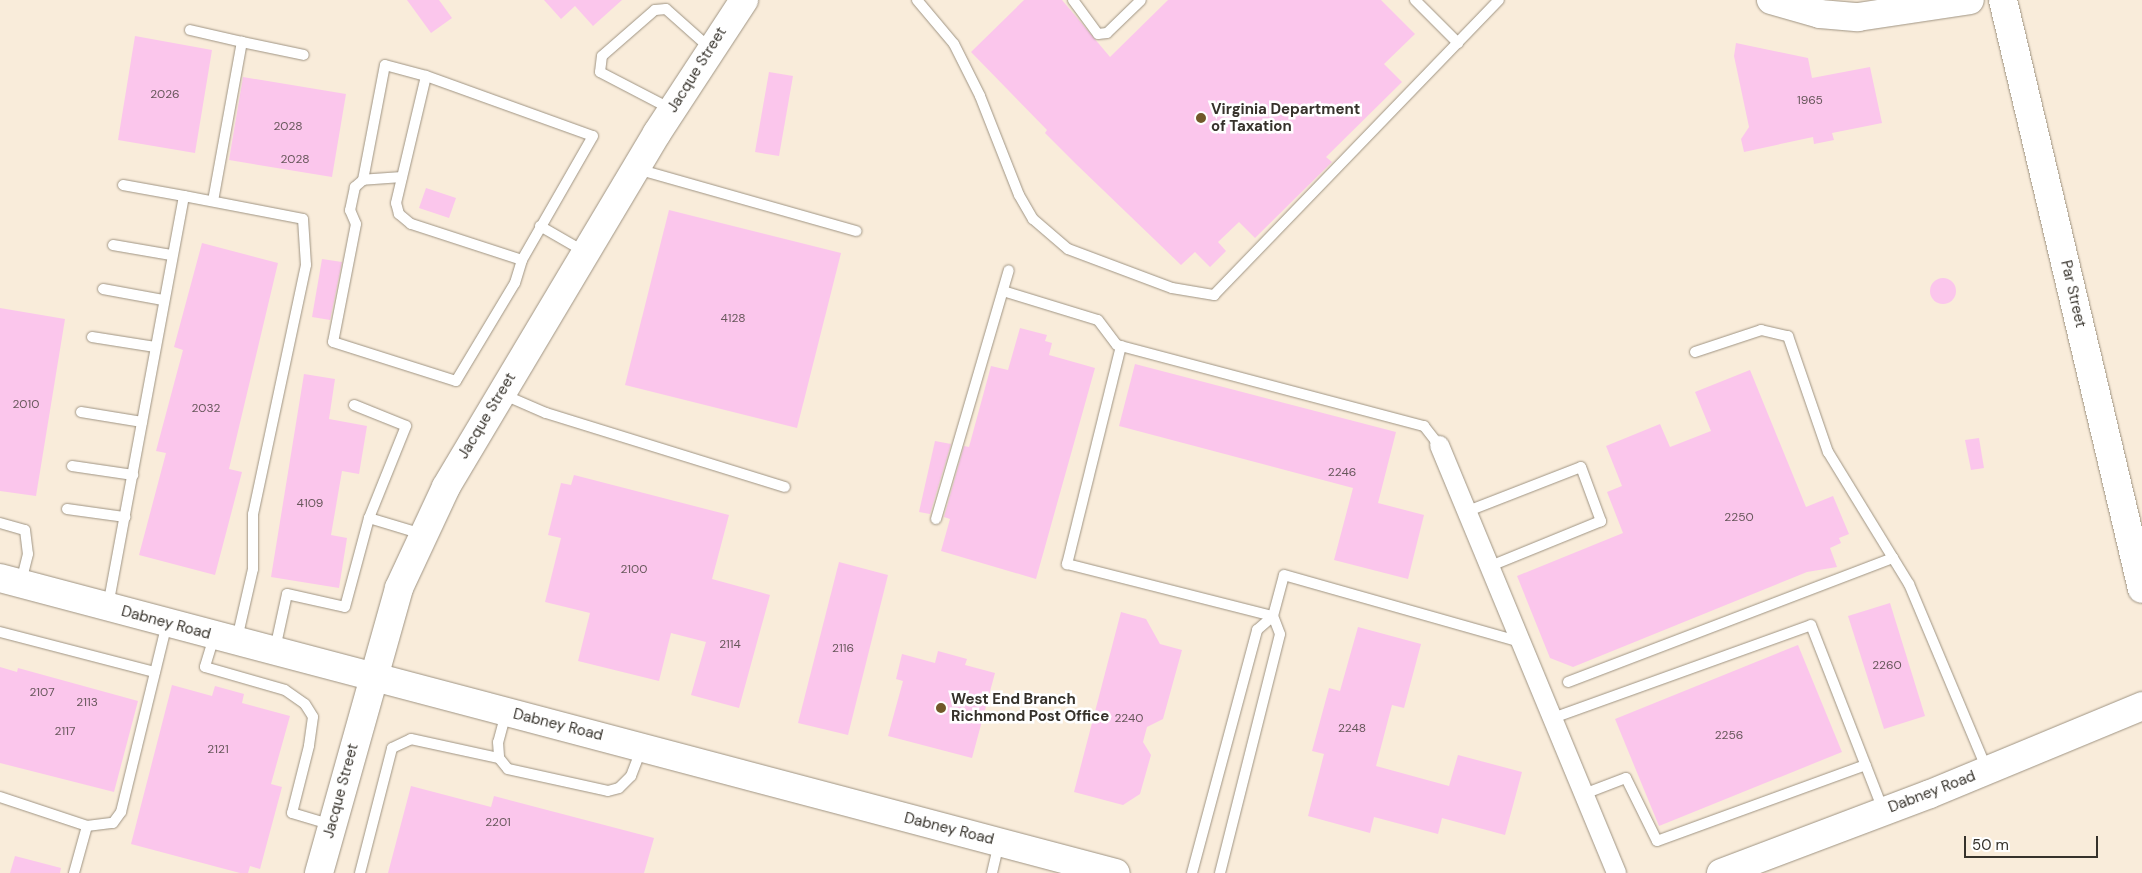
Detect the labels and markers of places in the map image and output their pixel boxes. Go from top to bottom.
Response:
place label: Virginia Department of Taxation [1211,100,1360,135]
marker: Virginia Department of Taxation [1195,112,1207,124]
place label: West End Branch Richmond Post Office [951,690,1109,725]
marker: West End Branch Richmond Post Office [935,702,947,714]

